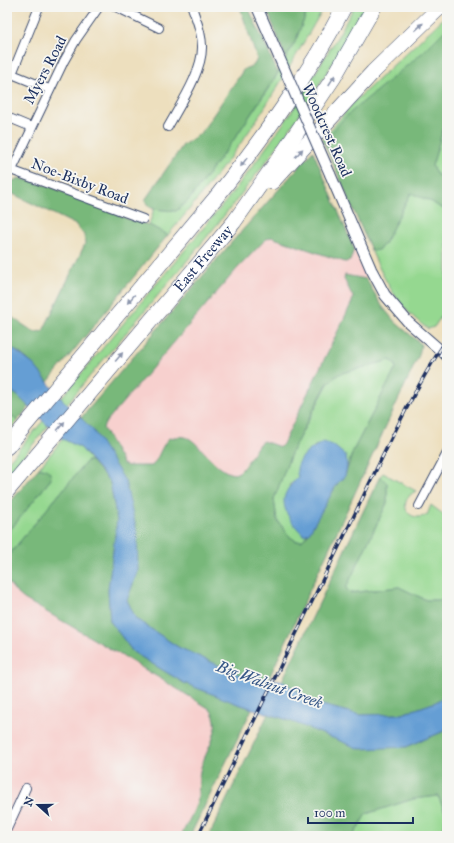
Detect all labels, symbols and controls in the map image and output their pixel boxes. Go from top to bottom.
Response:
one-way arrow [414,22,424,32]
street label: Myers Road [20,32,71,107]
one-way arrow [328,74,335,86]
street label: Woodcrest Road [298,80,356,180]
one-way arrow [294,148,304,158]
street label: Noe-Bixby Road [29,154,132,208]
one-way arrow [240,156,248,167]
street label: East Freeway [170,221,237,296]
one-way arrow [126,294,135,305]
one-way arrow [114,352,123,363]
one-way arrow [56,421,65,432]
water label: Big Walnut Creek [213,656,326,713]
north arrow [18,785,58,825]
text: N [21,794,37,808]
scale bar [308,799,413,825]
text: 100 m [314,806,345,820]

